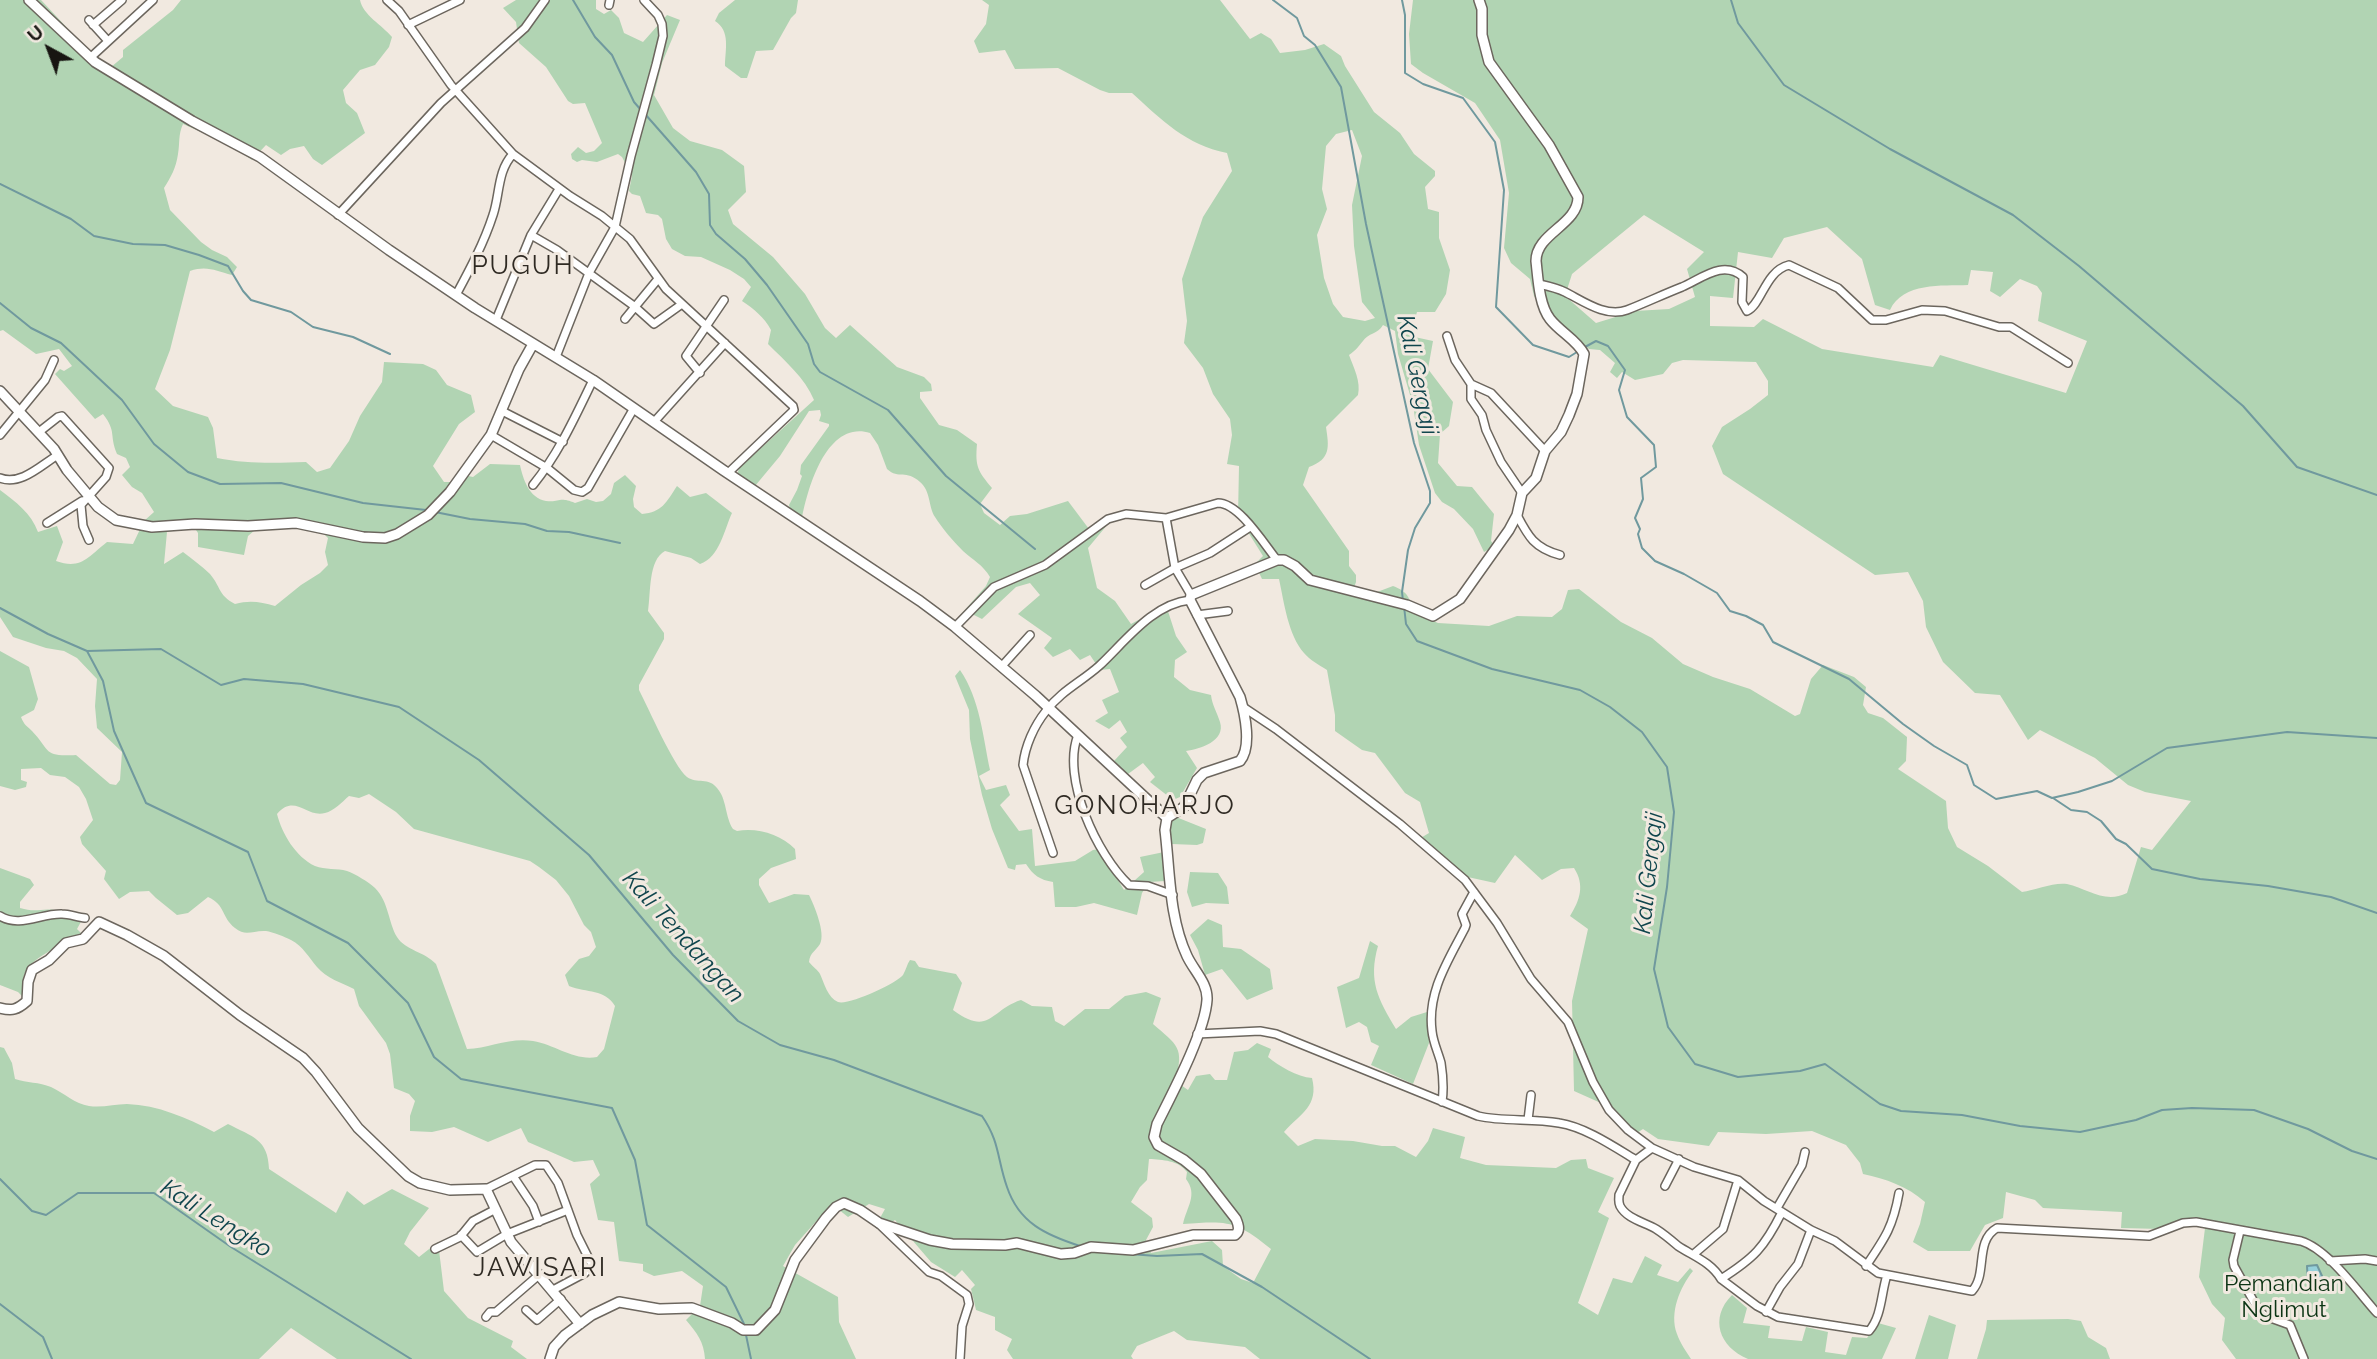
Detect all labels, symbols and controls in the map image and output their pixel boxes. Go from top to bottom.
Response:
north arrow [14,14,84,84]
text: U [23,20,48,46]
district label: PUGUH [472,250,574,282]
water label: Kali Gergaji [1390,312,1444,438]
district label: GONOHARJO [1055,790,1235,822]
water label: Kali Gergaji [1628,811,1670,935]
water label: Kali Tendangan [616,865,750,1009]
water label: Kali Lengko [155,1174,277,1264]
district label: JAWISARI [474,1252,606,1284]
park label: Pemandian Nglimut [2224,1270,2344,1324]

